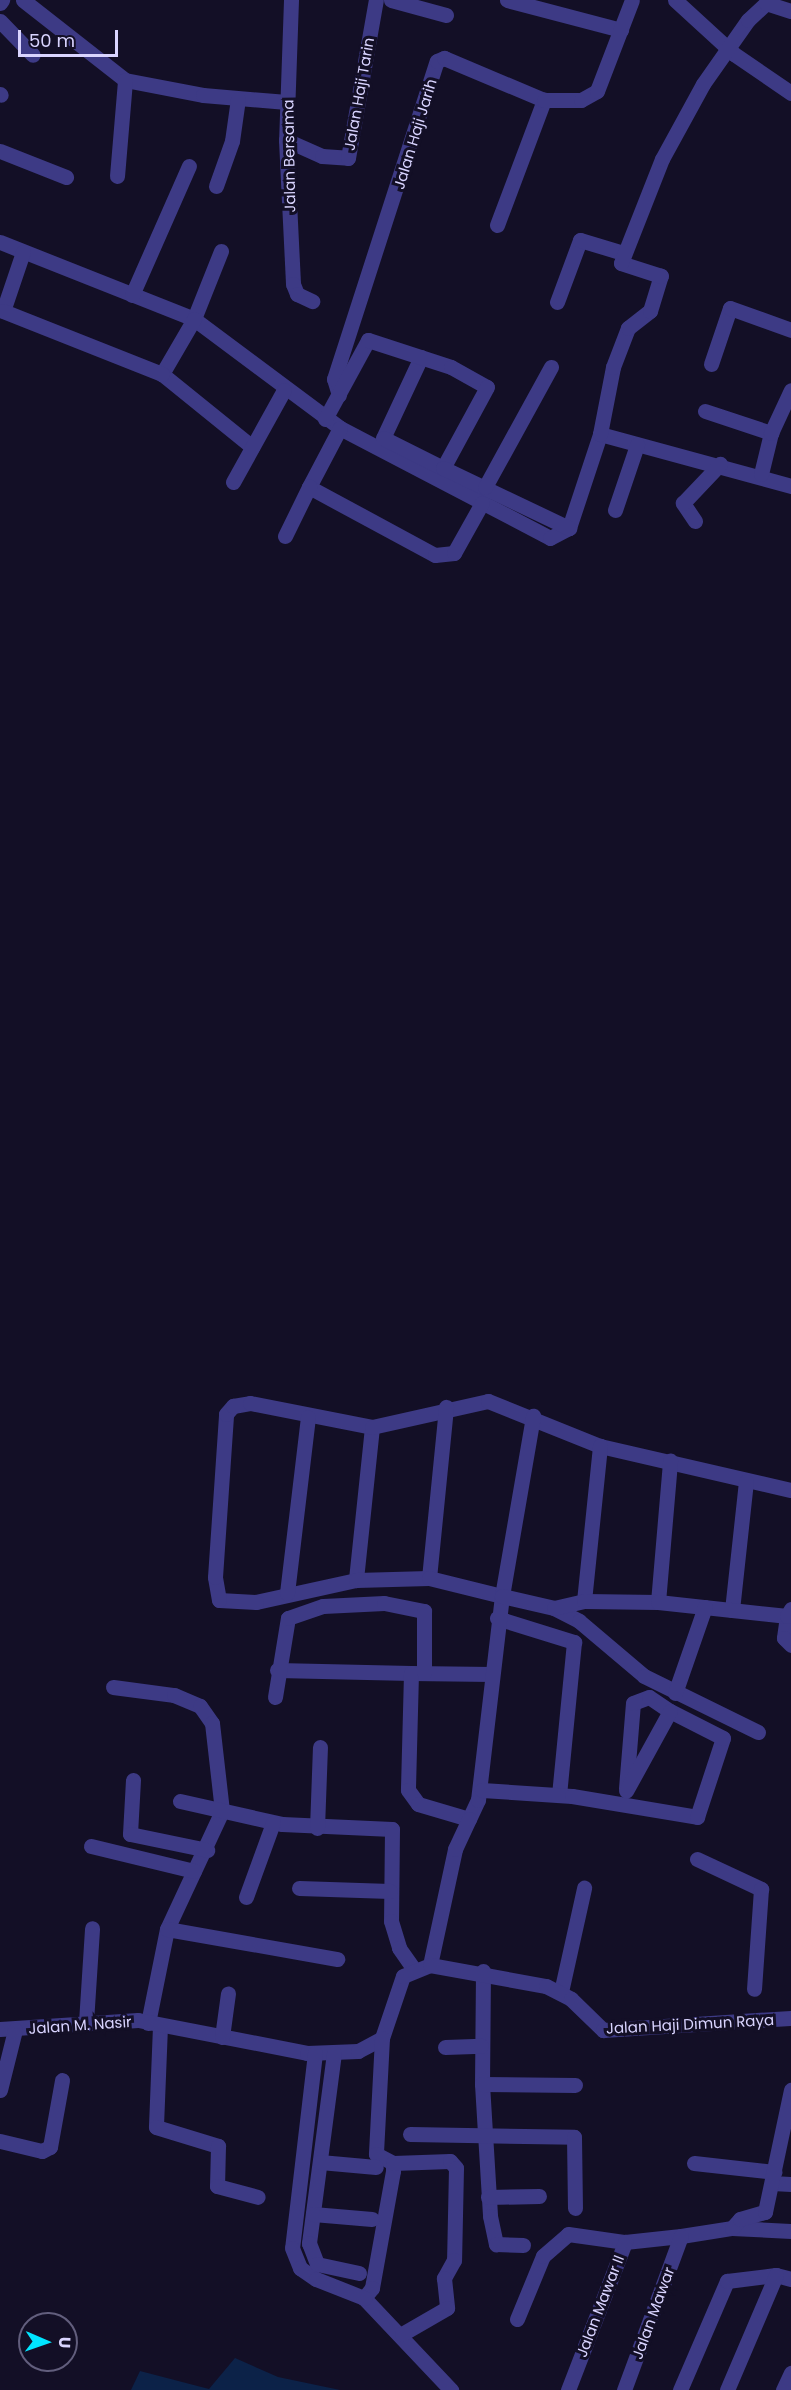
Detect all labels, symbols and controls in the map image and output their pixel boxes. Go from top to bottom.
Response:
scale bar [21,18,122,56]
text: 50 m [29,28,75,53]
street label: Jalan Haji Tarin [340,36,378,152]
street label: Jalan Haji Jarih [390,77,440,191]
street label: Jalan Bersama [279,99,299,213]
street label: Jalan Haji Dimun Raya [606,2011,774,2037]
street label: Jalan M. Nasir [28,2012,132,2038]
street label: Jalan Mawar II [572,2252,628,2360]
street label: Jalan Mawar [628,2265,678,2361]
north arrow [18,2312,78,2372]
text: U [53,2337,76,2349]

